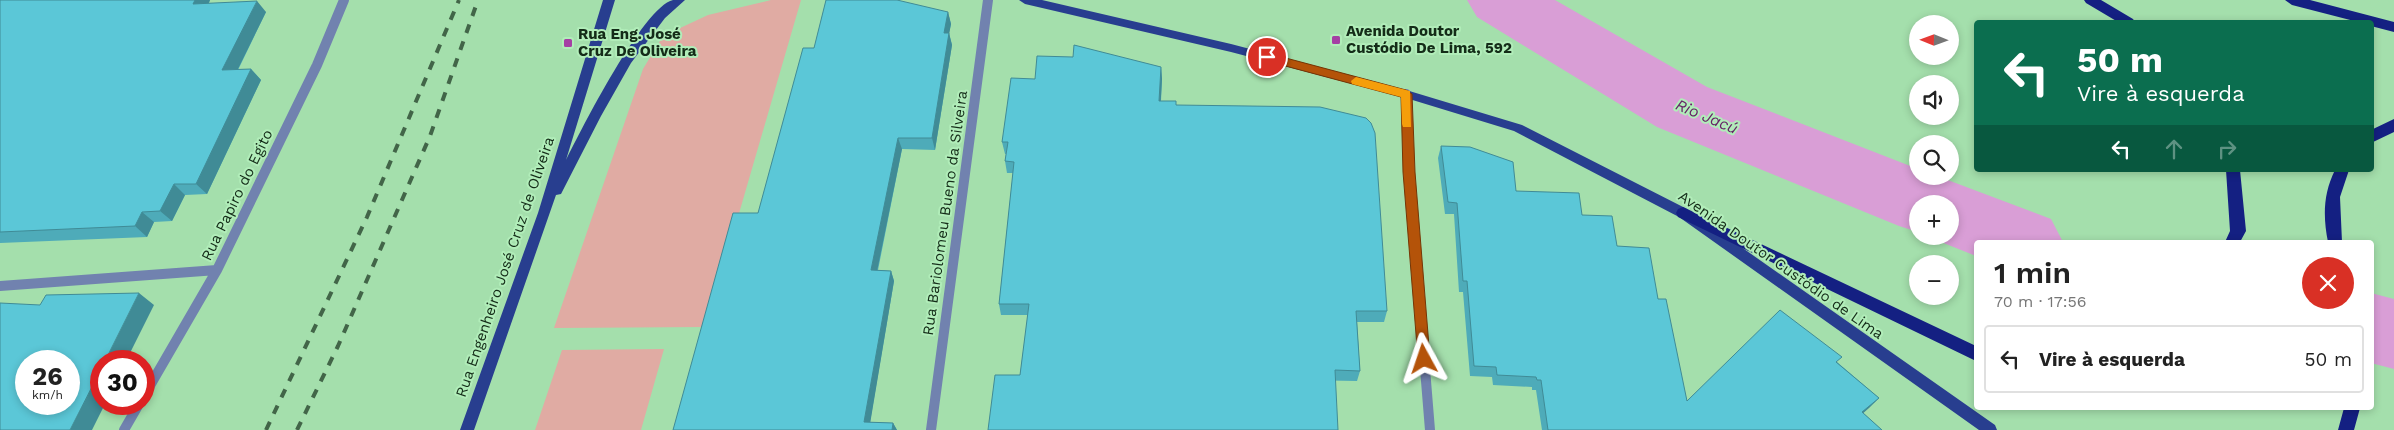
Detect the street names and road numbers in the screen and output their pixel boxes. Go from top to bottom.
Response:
street label: Rua Bariolomeu Bueno da Silveira [919,89,971,337]
street label: Rua Papiro do Egito [197,126,277,264]
street label: Rua Engenheiro José Cruz de Oliveira [452,134,558,400]
street label: Avenida Doutor Custódio de Lima [1675,187,1887,343]

